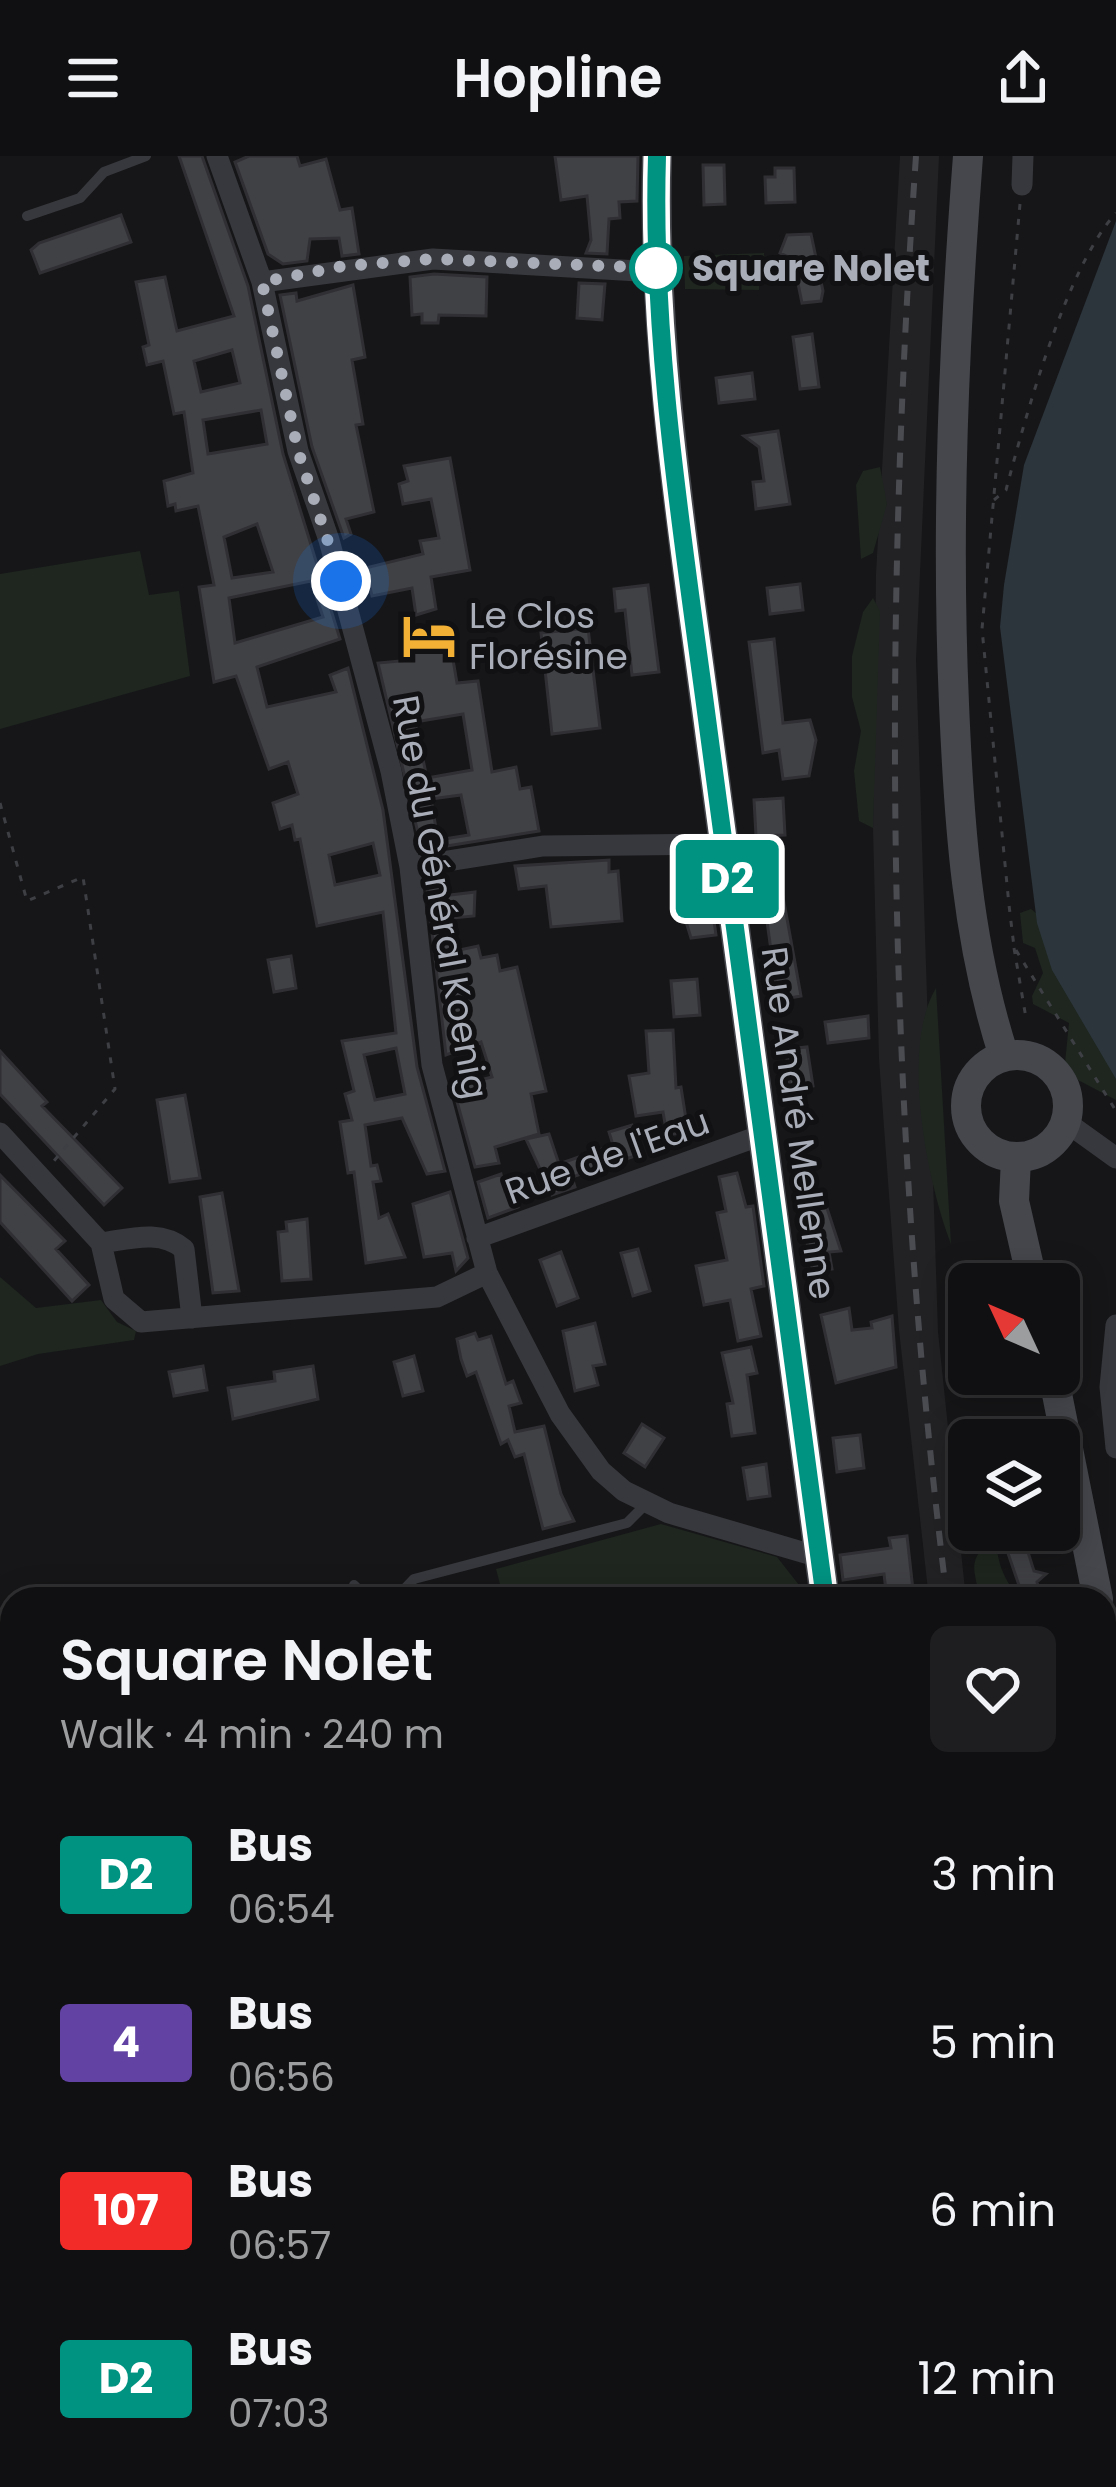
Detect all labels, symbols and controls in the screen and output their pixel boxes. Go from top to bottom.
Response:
text: Hopline [454,40,662,116]
icon: menu [60,45,126,111]
icon: share [990,45,1056,111]
marker: Square Nolet [631,243,681,293]
place label: Square Nolet [692,243,930,294]
your location [311,551,371,611]
place label: Le Clos Florésine [469,590,628,682]
hotel icon: Le Clos Florésine [400,607,458,665]
street label: Rue du Général Koenig [380,691,501,1103]
line badge: D2 [673,840,781,918]
text: D2 [700,849,754,908]
street label: Rue André Mellenne [749,943,849,1303]
street label: Rue de l'Eau [498,1096,716,1217]
north arrow [948,1263,1080,1395]
map controls [948,1263,1080,1551]
button: layers [948,1419,1080,1551]
text: Square Nolet [60,1620,433,1700]
button: heart [930,1626,1056,1752]
text: Walk · 4 min · 240 m [60,1707,444,1762]
text: Bus [228,1814,313,1877]
text: 3 min [931,1843,1056,1906]
text: D2 [99,1845,153,1904]
text: 06:54 [228,1882,335,1937]
text: Bus [228,1982,313,2045]
text: 5 min [930,2011,1056,2074]
text: 4 [112,2013,140,2072]
text: 06:56 [228,2050,335,2105]
text: Bus [228,2150,313,2213]
text: 6 min [929,2179,1056,2242]
text: 107 [93,2181,159,2240]
text: 06:57 [228,2218,331,2273]
text: Bus [228,2318,313,2381]
text: 12 min [917,2347,1056,2410]
text: D2 [99,2349,153,2408]
text: 07:03 [228,2386,330,2441]

